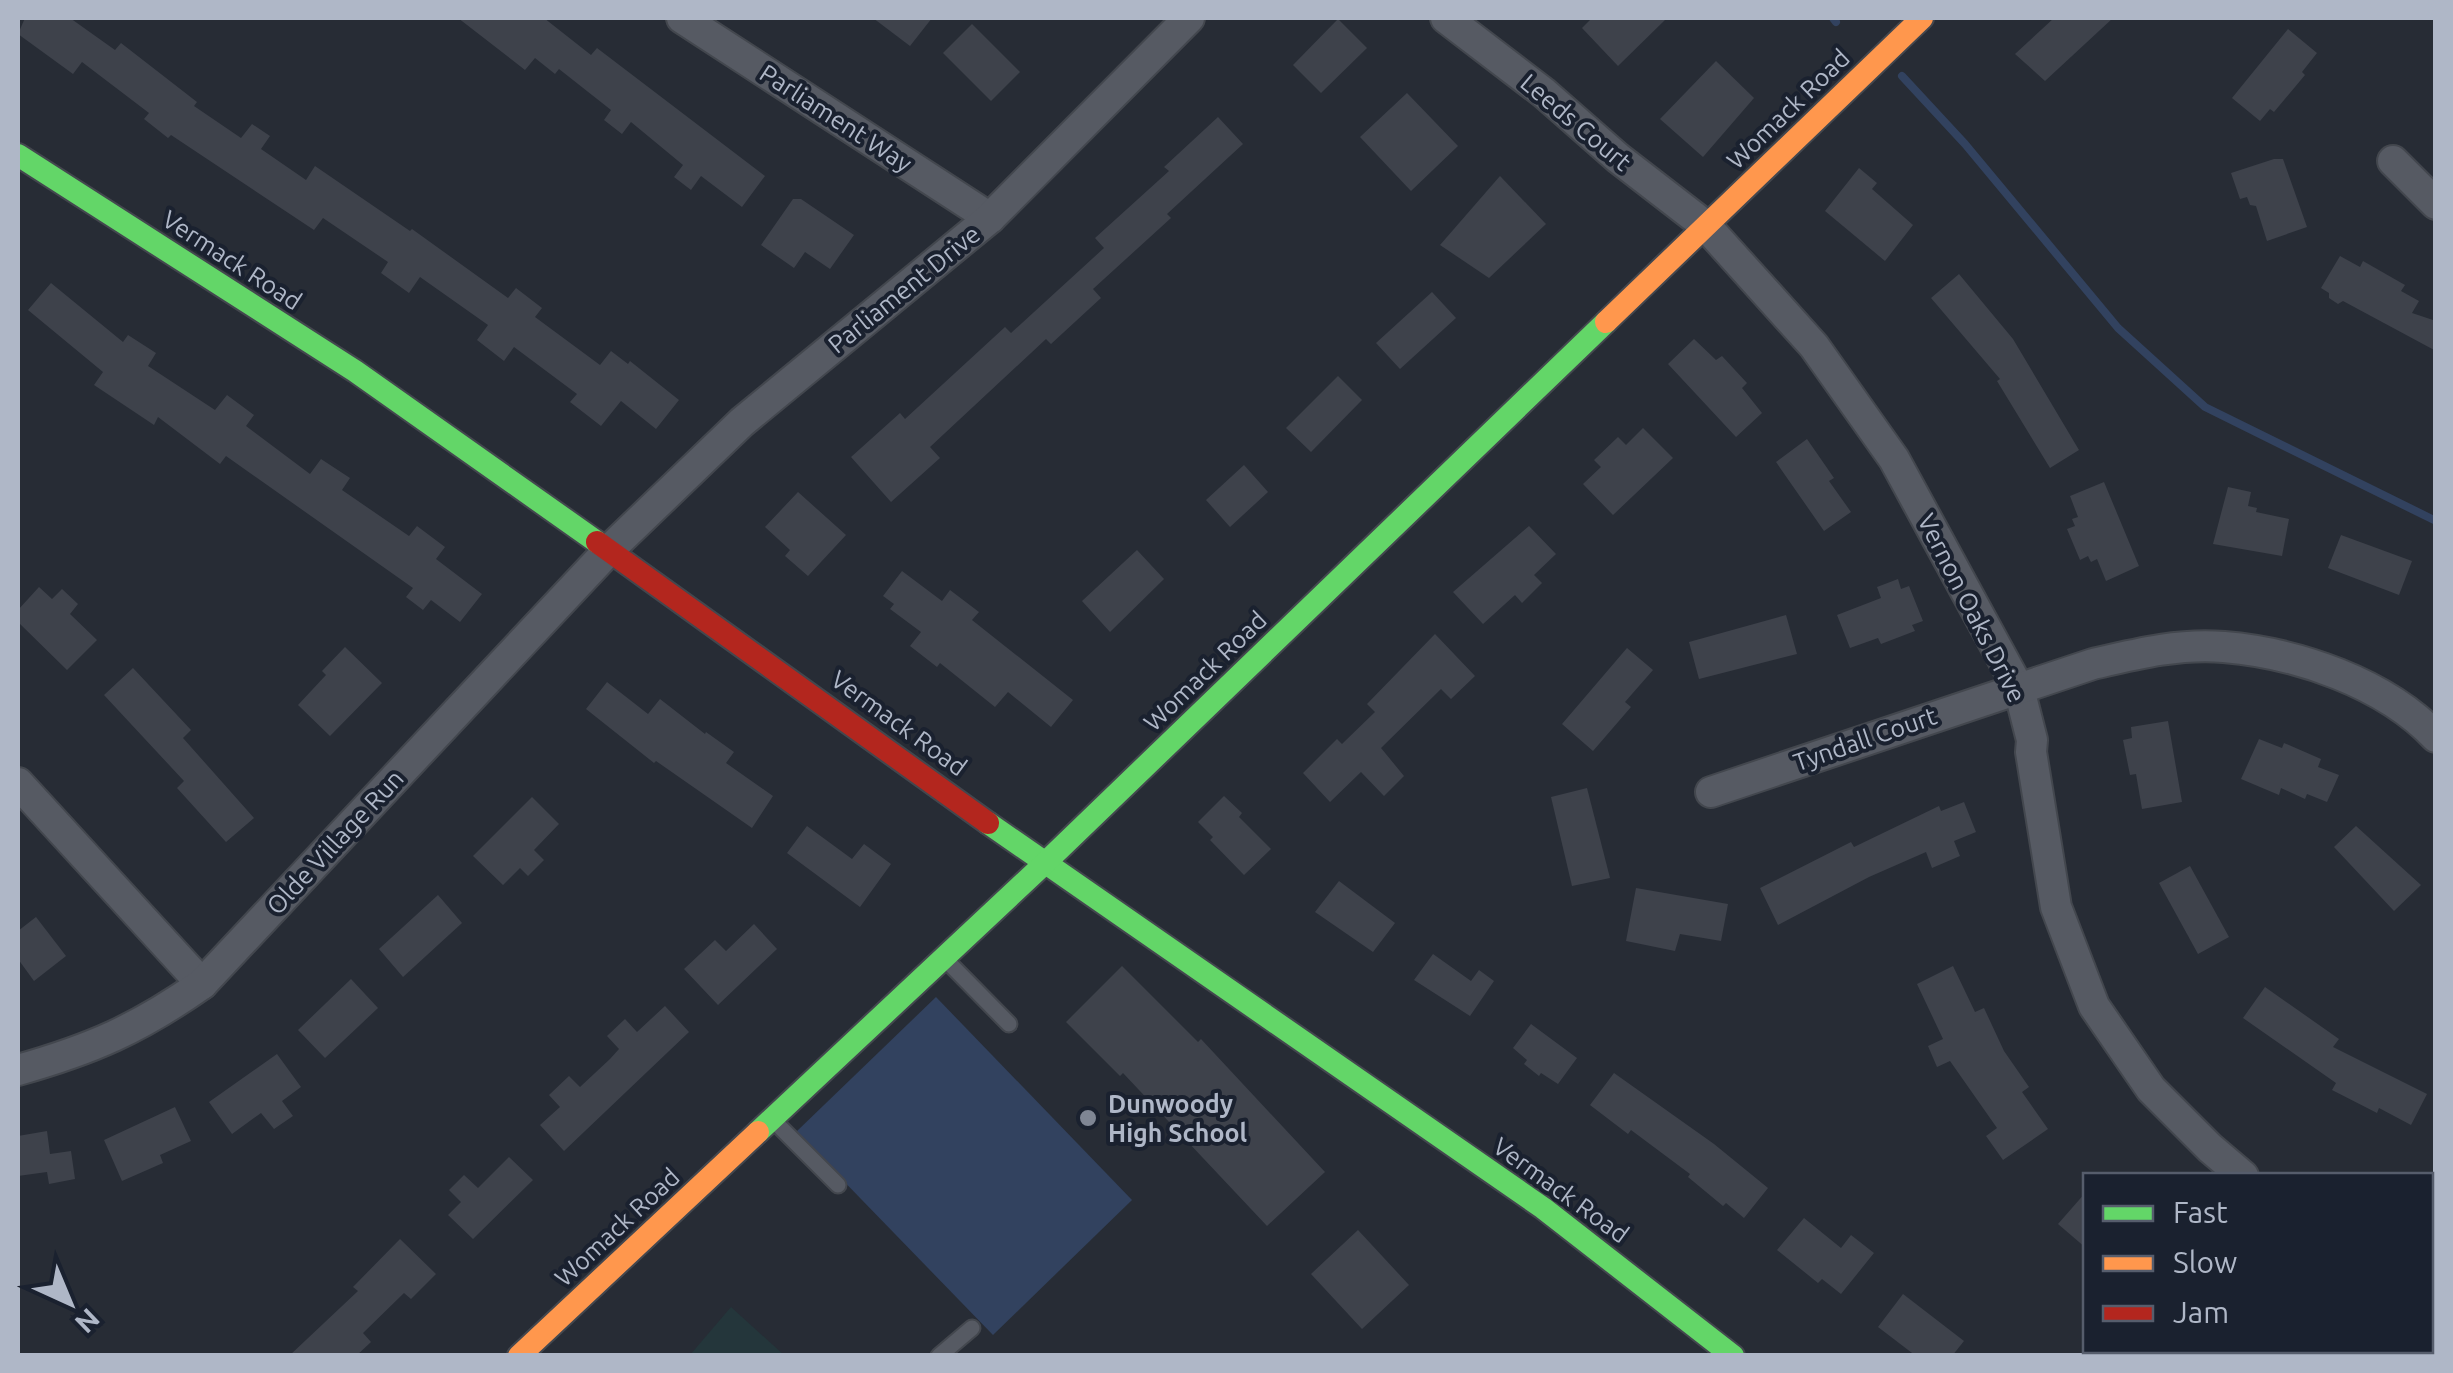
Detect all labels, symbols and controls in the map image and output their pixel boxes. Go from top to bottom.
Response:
street label: Womack Road [1721,44,1855,174]
street label: Parliament Way [755,59,917,177]
street label: Leeds Court [1515,68,1637,176]
street label: Vermack Road [157,205,307,315]
street label: Parliament Drive [823,219,985,359]
street label: Vernon Oaks Drive [1912,509,2032,707]
street label: Womack Road [1138,606,1272,736]
street label: Vermack Road [826,665,972,781]
street label: Tyndall Court [1790,701,1940,777]
street label: Olde Village Run [261,764,409,920]
place label: Dunwoody High School [1108,1090,1248,1147]
marker: Dunwoody High School [1077,1107,1099,1129]
street label: Vermack Road [1488,1132,1634,1248]
street label: Womack Road [549,1162,685,1292]
legend [2083,1173,2433,1353]
text: Fast [2173,1195,2228,1229]
text: Slow [2173,1245,2237,1279]
north arrow [20,1253,120,1353]
text: Jam [2173,1295,2229,1329]
text: N [69,1303,106,1340]

